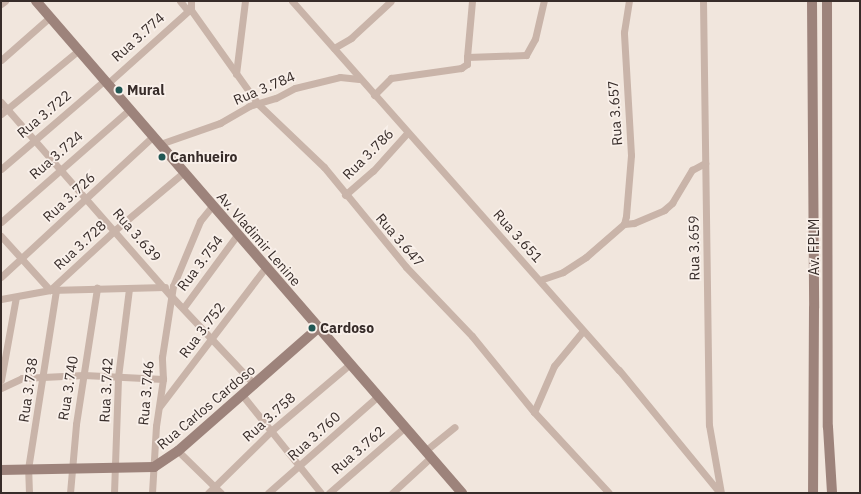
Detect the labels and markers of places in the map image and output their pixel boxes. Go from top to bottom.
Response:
place label: Mural [127,82,164,98]
marker: Mural [114,85,124,95]
place label: Canhueiro [170,149,237,165]
marker: Canhueiro [157,152,167,162]
place label: Cardoso [320,320,374,336]
marker: Cardoso [307,323,317,333]

